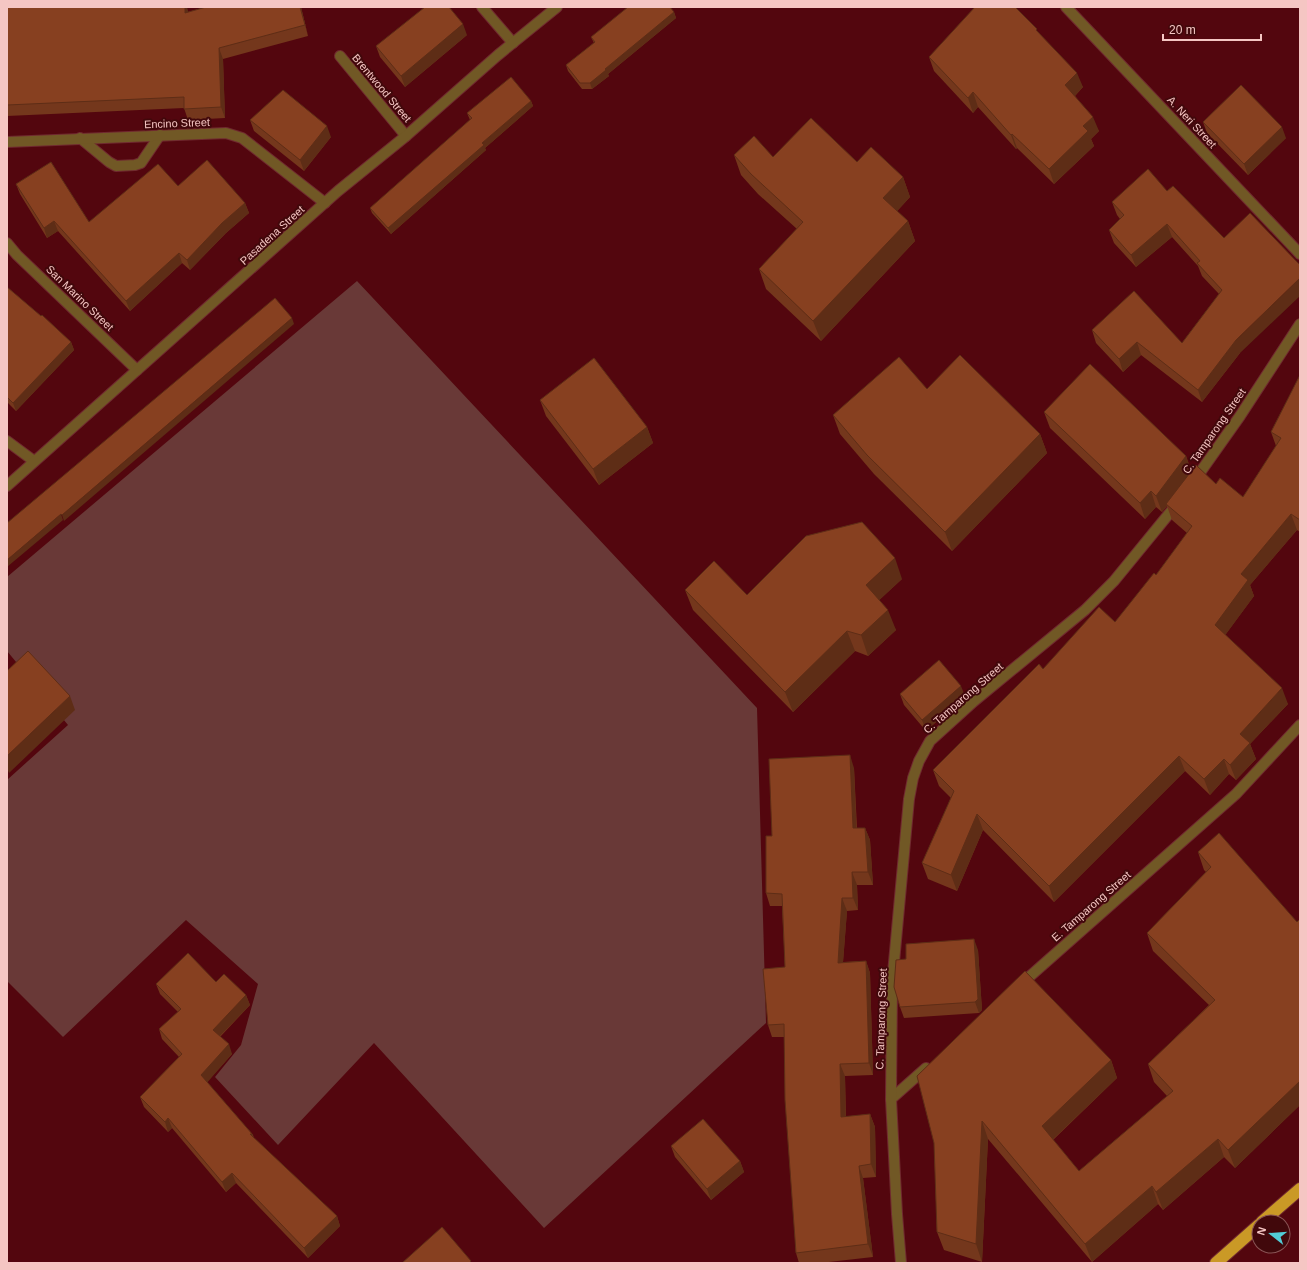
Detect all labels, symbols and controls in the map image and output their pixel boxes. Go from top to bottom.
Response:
scale bar [1163,16,1261,42]
text: 20 m [1169,23,1196,37]
street label: Brentwood Street [350,52,414,124]
street label: A. Neri Street [1165,94,1219,150]
street label: Encino Street [144,116,210,130]
street label: Pasadena Street [238,203,306,267]
street label: San Marino Street [44,263,116,333]
street label: C. Tamparong Street [1180,386,1248,476]
street label: C. Tamparong Street [921,660,1005,736]
street label: E. Tamparong Street [1049,868,1133,944]
street label: C. Tamparong Street [873,968,889,1070]
north arrow [1251,1214,1291,1254]
text: N [1255,1225,1268,1237]

